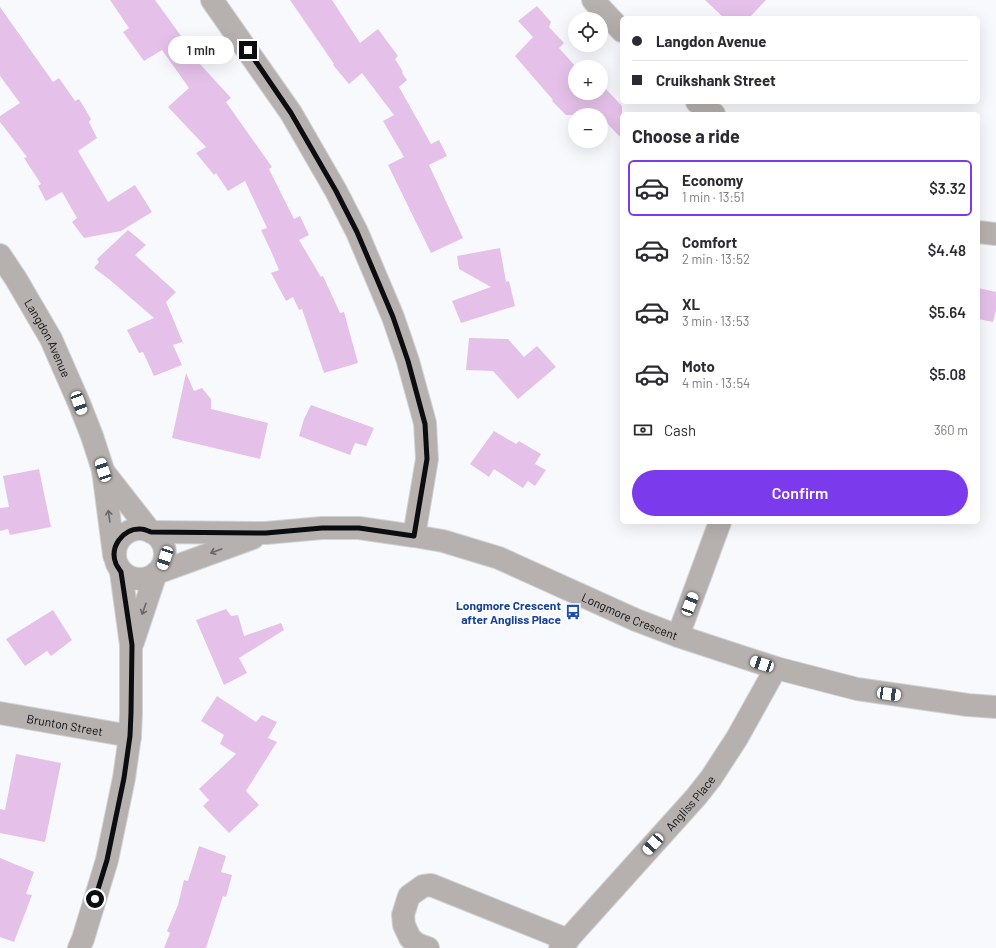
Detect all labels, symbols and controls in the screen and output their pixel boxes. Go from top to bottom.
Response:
map controls [568,12,608,148]
button: locate [568,12,608,52]
text: Langdon Avenue [656,32,766,50]
callout: 1 min [168,36,234,64]
route end [239,41,257,59]
text: 1 min [187,42,215,58]
button: + [568,60,608,100]
text: Cruikshank Street [656,71,776,89]
button: − [568,108,608,148]
text: Choose a ride [632,125,740,147]
icon: car [634,170,670,206]
text: Economy [682,171,743,189]
text: $3.32 [929,179,966,197]
text: 1 min · 13:51 [682,189,745,205]
icon: car [634,232,670,268]
text: Comfort [682,233,737,251]
text: $4.48 [928,241,966,259]
text: 2 min · 13:52 [682,251,750,267]
icon: car [634,294,670,330]
text: XL [682,295,700,313]
street label: Langdon Avenue [22,296,74,379]
text: $5.64 [929,303,966,321]
text: 3 min · 13:53 [682,313,749,329]
icon: car [634,356,670,392]
text: Moto [682,357,715,375]
text: $5.08 [929,365,966,383]
text: 4 min · 13:54 [682,375,750,391]
car [69,390,89,416]
icon: cash [632,419,654,441]
text: Cash [664,421,696,439]
text: 360 m [934,422,968,438]
car [94,457,112,483]
button: Confirm [632,470,968,516]
one-way arrow [105,510,113,523]
car [156,545,174,571]
one-way arrow [211,548,223,556]
street label: Longmore Crescent [580,589,680,642]
car [680,591,700,617]
place label: Longmore Crescent after Angliss Place [456,598,561,626]
one-way arrow [140,603,147,616]
bus stop icon: Longmore Crescent after Angliss Place [564,603,582,621]
car [749,655,775,673]
car [876,686,902,702]
street label: Brunton Street [26,711,104,738]
street label: Angliss Place [662,772,718,833]
car [641,831,665,857]
route start [86,890,104,908]

